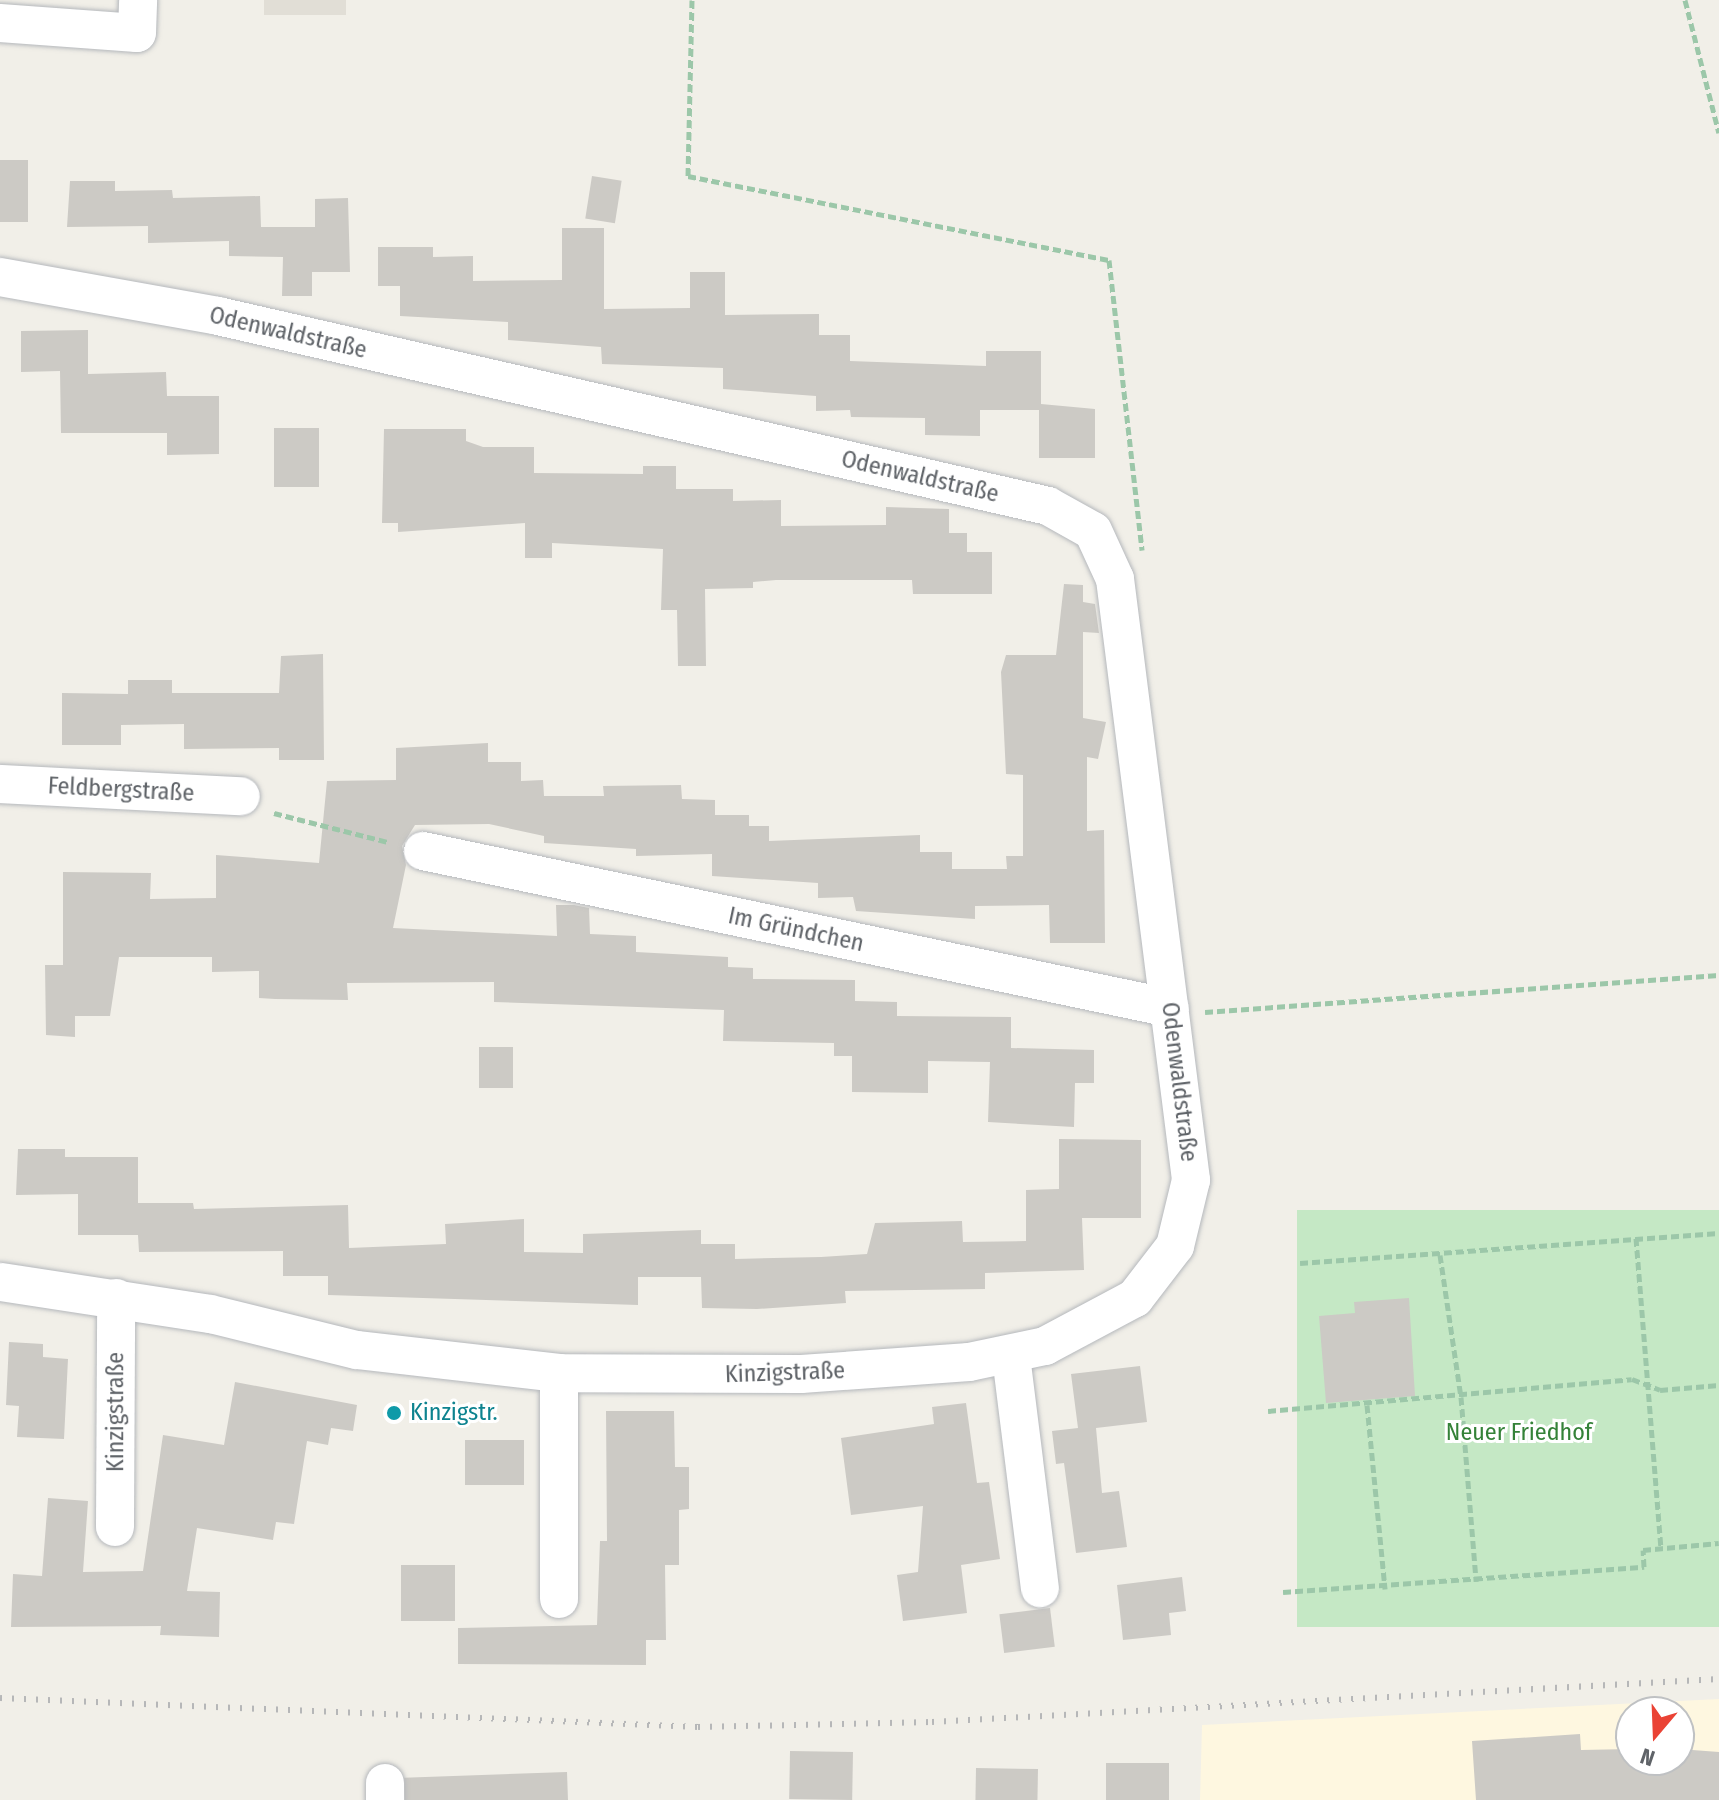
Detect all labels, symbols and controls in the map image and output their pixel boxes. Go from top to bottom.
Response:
street label: Odenwaldstraße [207,301,369,365]
street label: Odenwaldstraße [839,445,1001,509]
street label: Feldbergstraße [47,772,195,808]
street label: Im Gründchen [726,902,866,958]
street label: Odenwaldstraße [1155,1001,1203,1163]
street label: Kinzigstraße [102,1352,130,1472]
street label: Kinzigstraße [724,1357,846,1389]
place label: Kinzigstr. [410,1399,498,1427]
marker: Kinzigstr. [385,1404,403,1422]
park label: Neuer Friedhof [1446,1419,1592,1447]
north arrow [1615,1696,1695,1776]
text: N [1637,1742,1658,1772]

